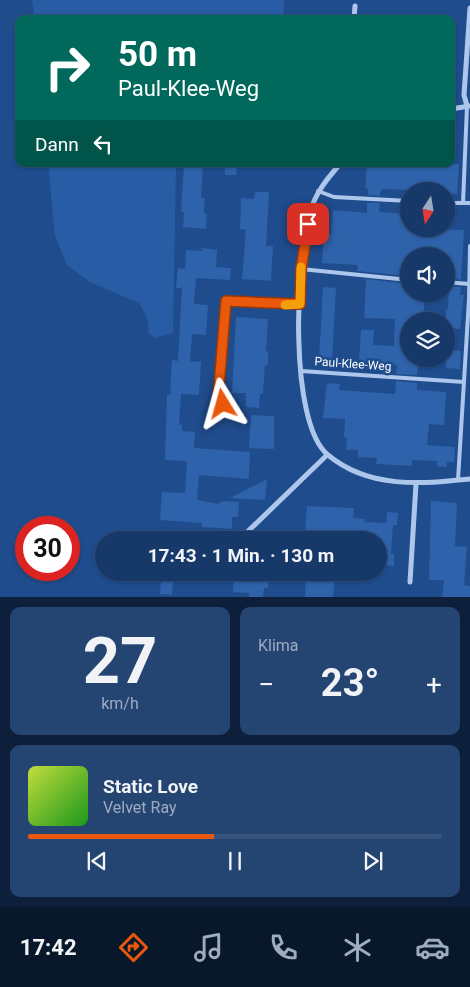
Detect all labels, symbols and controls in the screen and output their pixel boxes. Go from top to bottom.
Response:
text: 50 m [118,34,197,75]
icon: right [35,35,100,100]
text: Paul-Klee-Weg [118,76,259,101]
icon: left [89,130,117,158]
text: Dann [35,133,79,156]
north arrow [400,182,455,238]
map controls [400,182,455,367]
pin [287,203,329,245]
icon: arrive [294,210,322,238]
button: sound [400,247,455,302]
button: layers [400,312,455,367]
street label: Paul-Klee-Weg [314,354,392,374]
position arrow [196,377,248,429]
speed limit sign: 30 [15,516,80,581]
text: 17:43 · 1 Min. · 130 m [148,544,334,567]
text: 27 [83,623,157,699]
text: Klima [258,636,299,655]
text: 23° [321,661,379,705]
text: − [258,668,274,701]
text: + [426,668,442,701]
text: km/h [101,694,139,713]
text: Static Love [103,775,198,798]
text: Velvet Ray [103,798,177,817]
icon: previous [83,847,111,875]
icon: pause [221,847,249,875]
icon: next [359,847,387,875]
icon: directions [116,930,151,965]
icon: music [191,930,226,965]
icon: phone [266,930,301,965]
icon: climate [340,930,375,965]
icon: car [415,930,450,965]
text: 17:42 [20,935,77,960]

